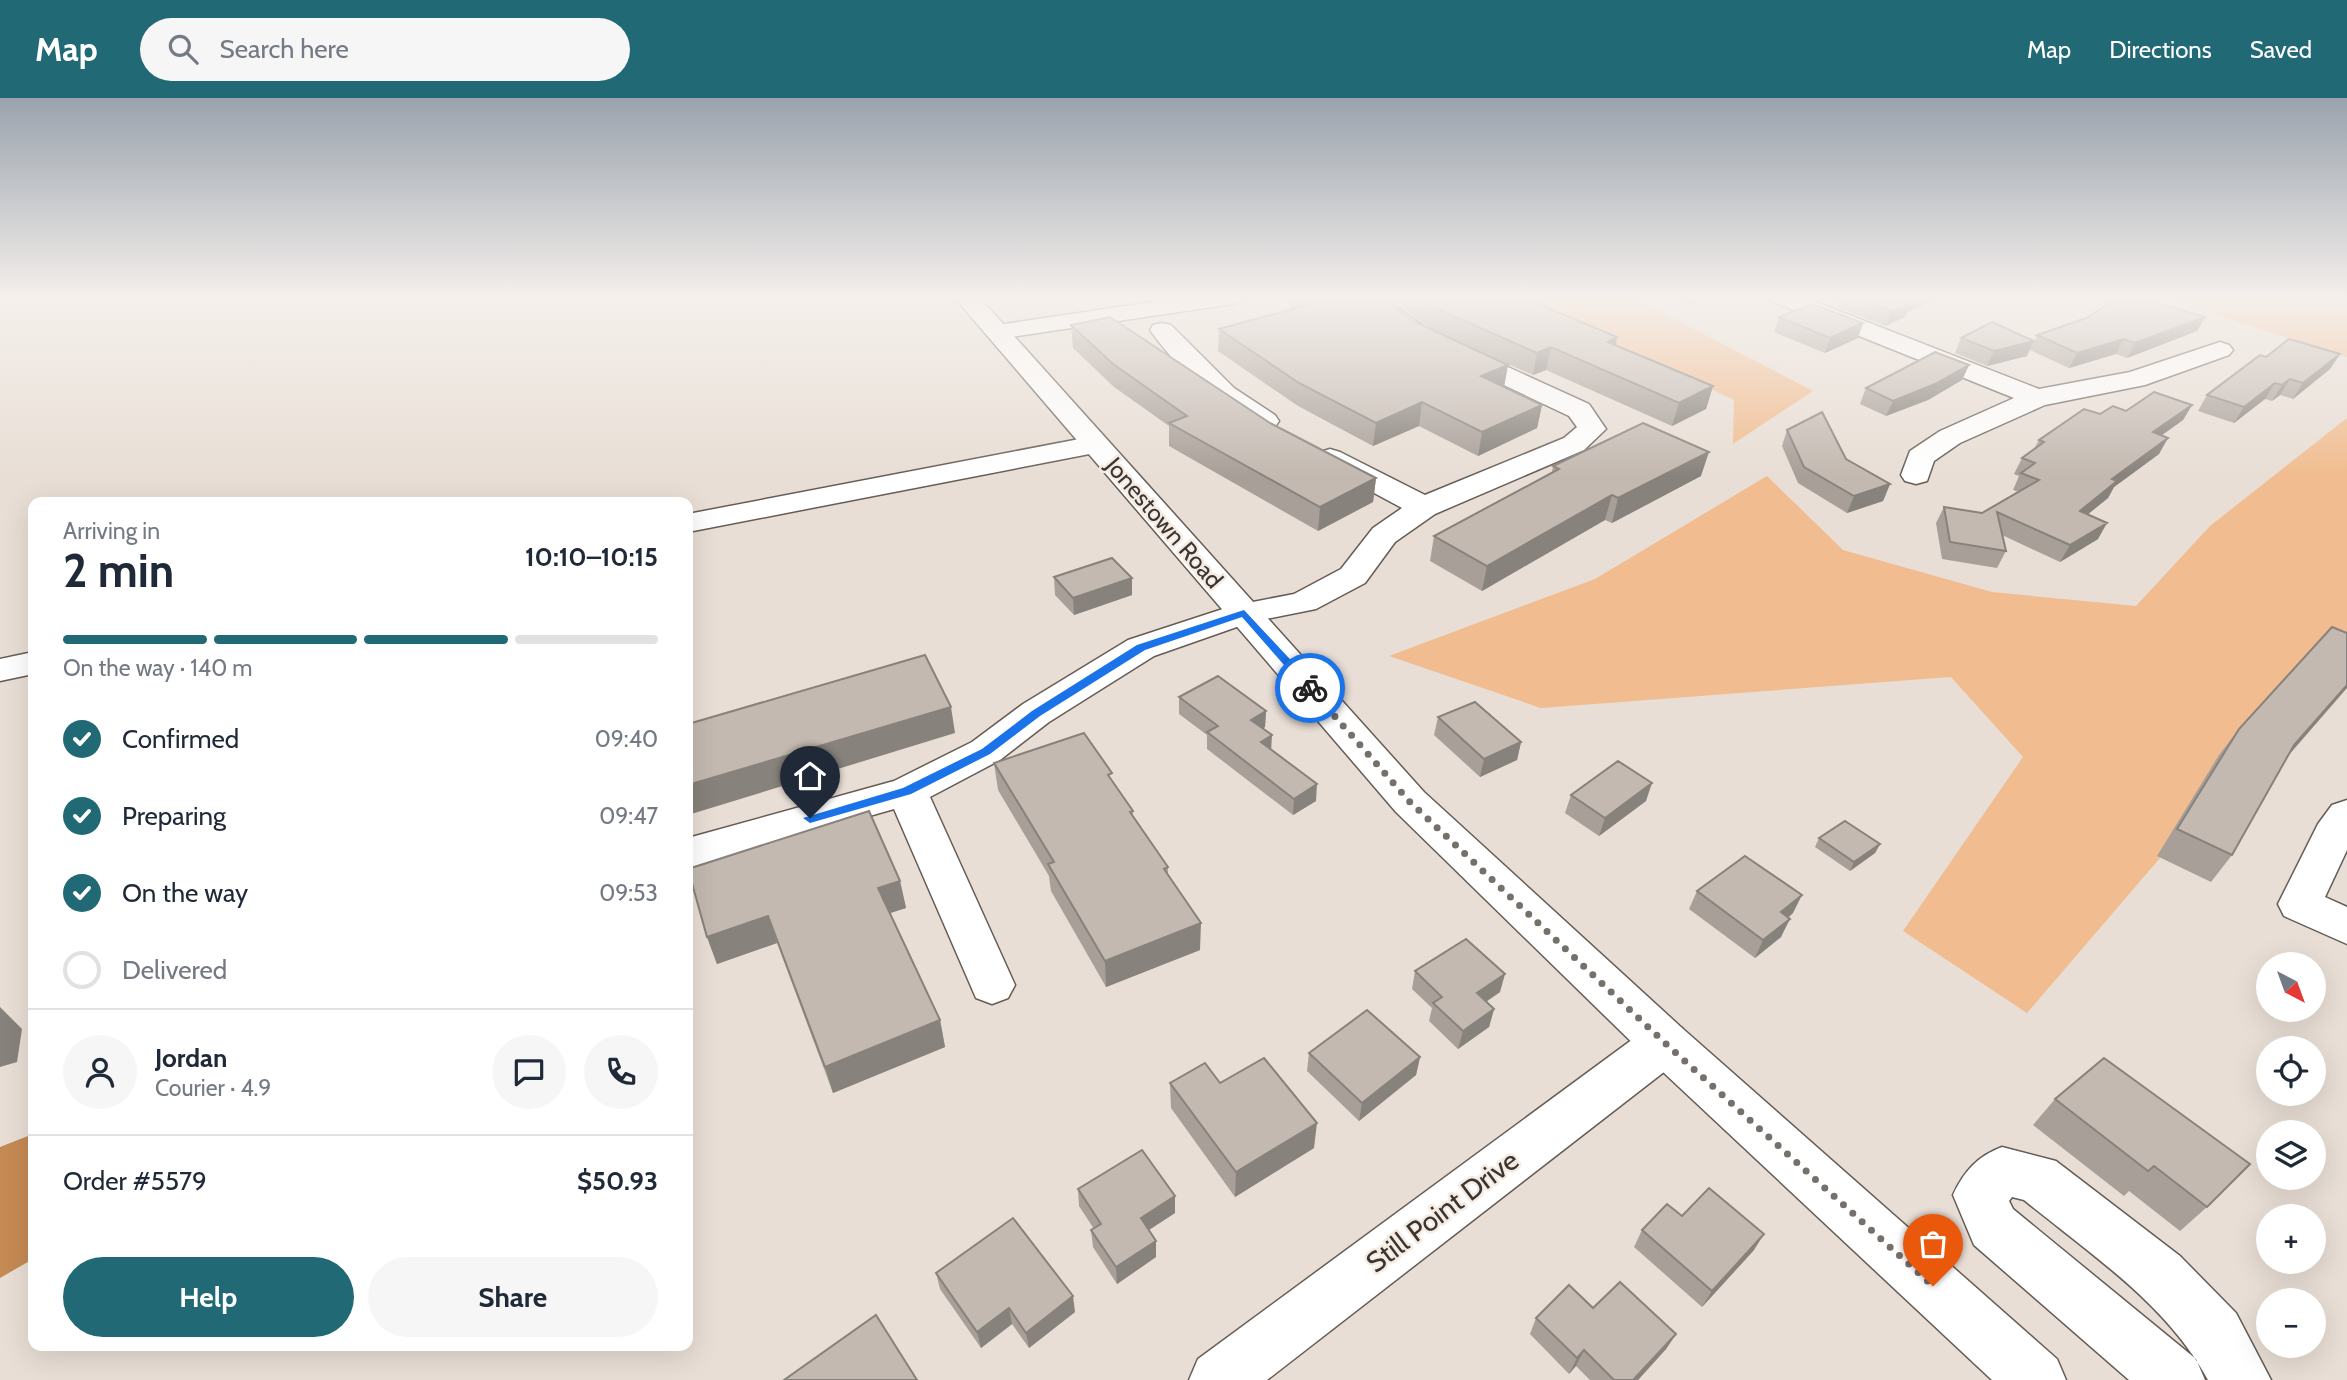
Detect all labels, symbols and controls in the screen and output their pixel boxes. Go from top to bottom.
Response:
search box [140,18,630,81]
text: Map [35,29,98,69]
icon: search [164,30,202,68]
text: Search here [220,33,349,65]
text: Map [2027,35,2071,64]
text: Directions [2109,35,2212,64]
text: Saved [2250,35,2312,64]
street label: Jonestown Road [1099,451,1229,594]
text: Arriving in [63,517,160,545]
text: 10:10–10:15 [525,541,658,573]
text: 2 min [63,543,174,599]
courier [1275,653,1345,723]
text: On the way · 140 m [63,654,253,682]
icon: bike [1291,669,1329,707]
icon: check [63,720,101,758]
text: Confirmed [122,723,239,755]
text: 09:40 [595,725,658,753]
pin [780,746,840,818]
icon: home [791,757,829,795]
icon: check [63,797,101,835]
text: Preparing [122,800,226,832]
text: 09:47 [599,802,658,830]
icon: check [63,874,101,912]
text: On the way [122,877,248,909]
text: 09:53 [599,879,658,907]
north arrow [2256,952,2326,1022]
map controls [2256,952,2326,1358]
text: Delivered [122,954,227,986]
button: person [63,1035,137,1109]
button: chat [492,1035,566,1109]
button: phone [584,1035,658,1109]
button: locate [2256,1036,2326,1106]
text: Jordan [155,1042,227,1074]
text: Courier · 4.9 [155,1074,271,1102]
button: layers [2256,1120,2326,1190]
street label: Still Point Drive [1359,1143,1525,1279]
text: Order #5579 [63,1165,207,1197]
text: $50.93 [577,1165,658,1197]
button: + [2256,1204,2326,1274]
pin [1903,1214,1963,1286]
icon: bag [1914,1225,1952,1263]
button: Help [63,1257,354,1337]
button: Share [368,1257,658,1337]
button: − [2256,1288,2326,1358]

